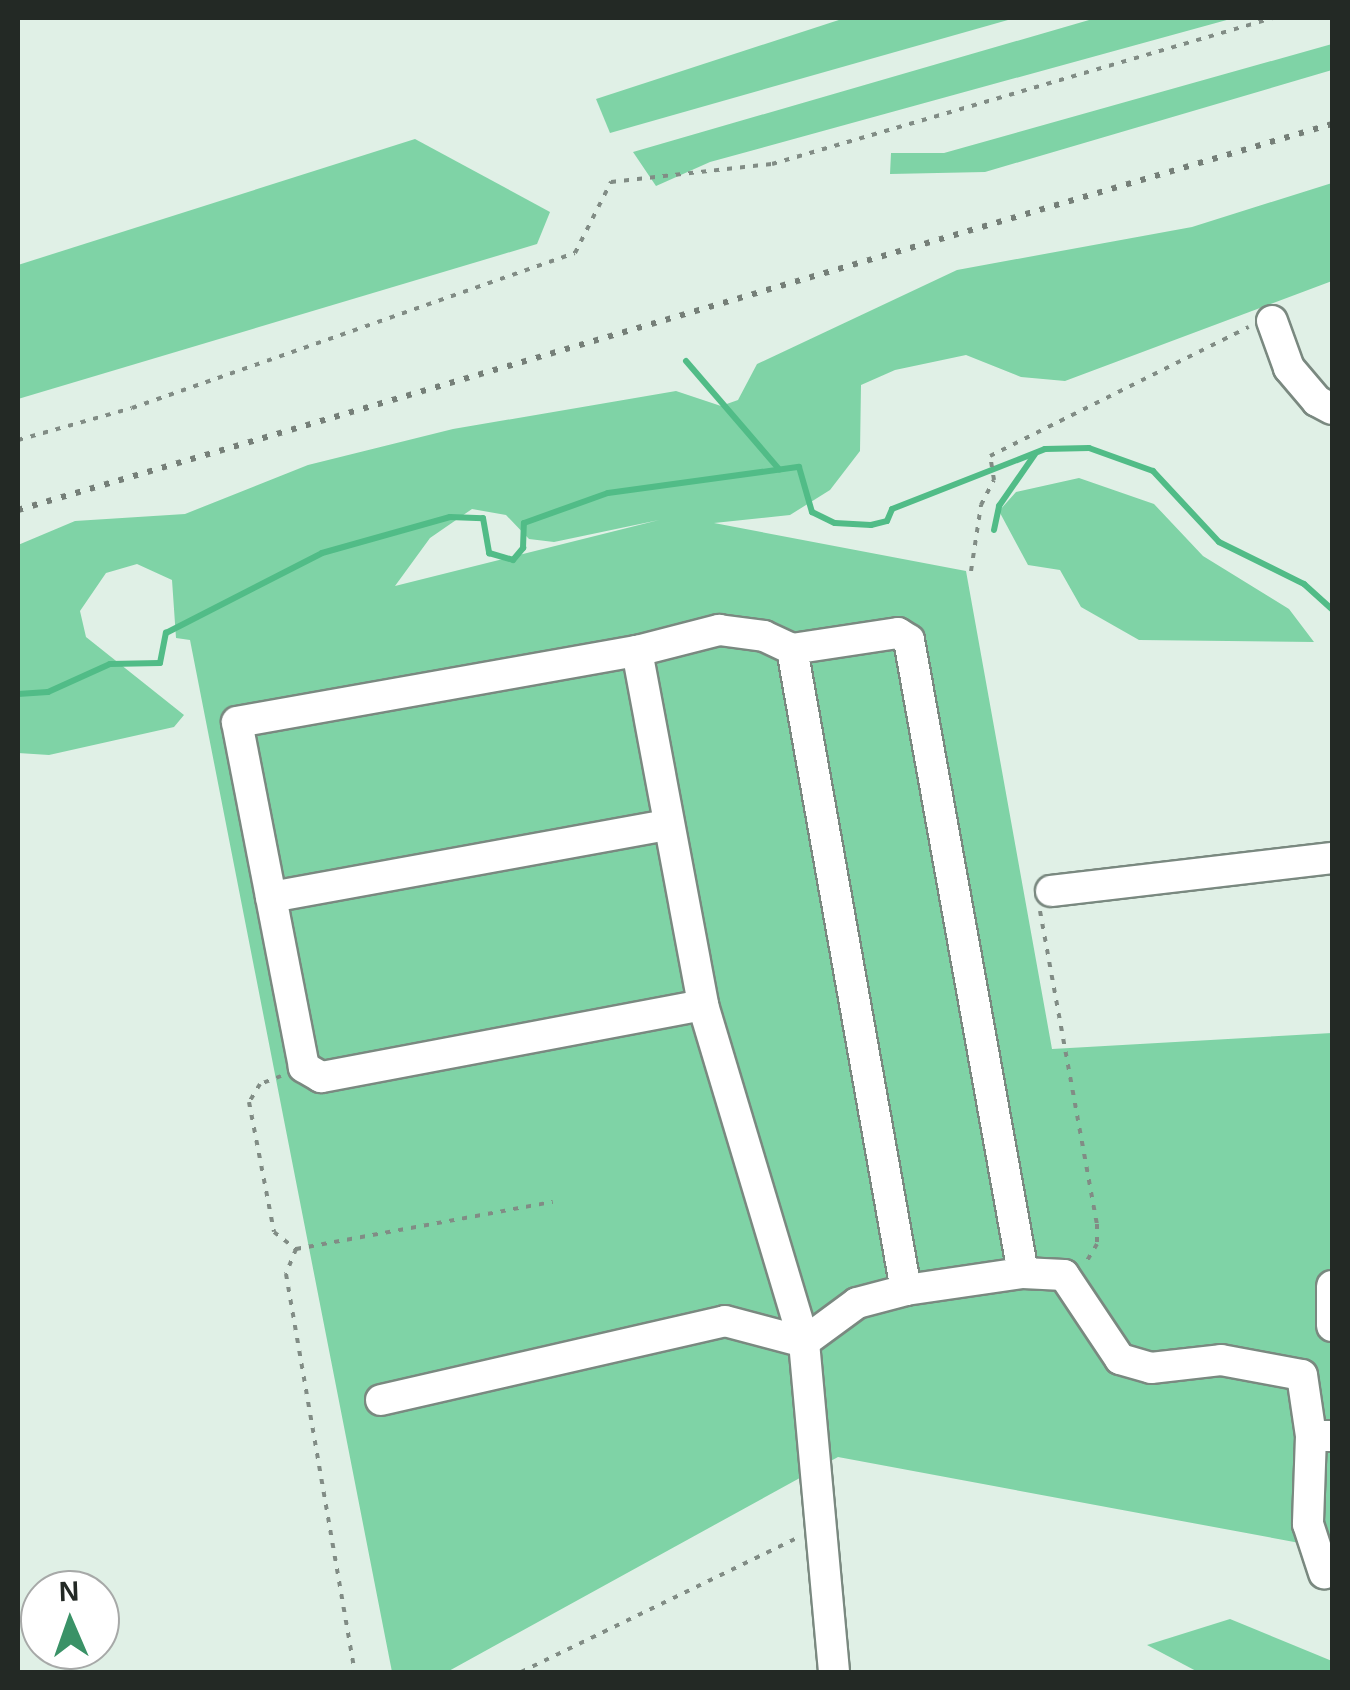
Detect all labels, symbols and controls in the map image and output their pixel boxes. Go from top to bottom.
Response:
north arrow [20,1570,120,1670]
text: N [58,1576,80,1607]

